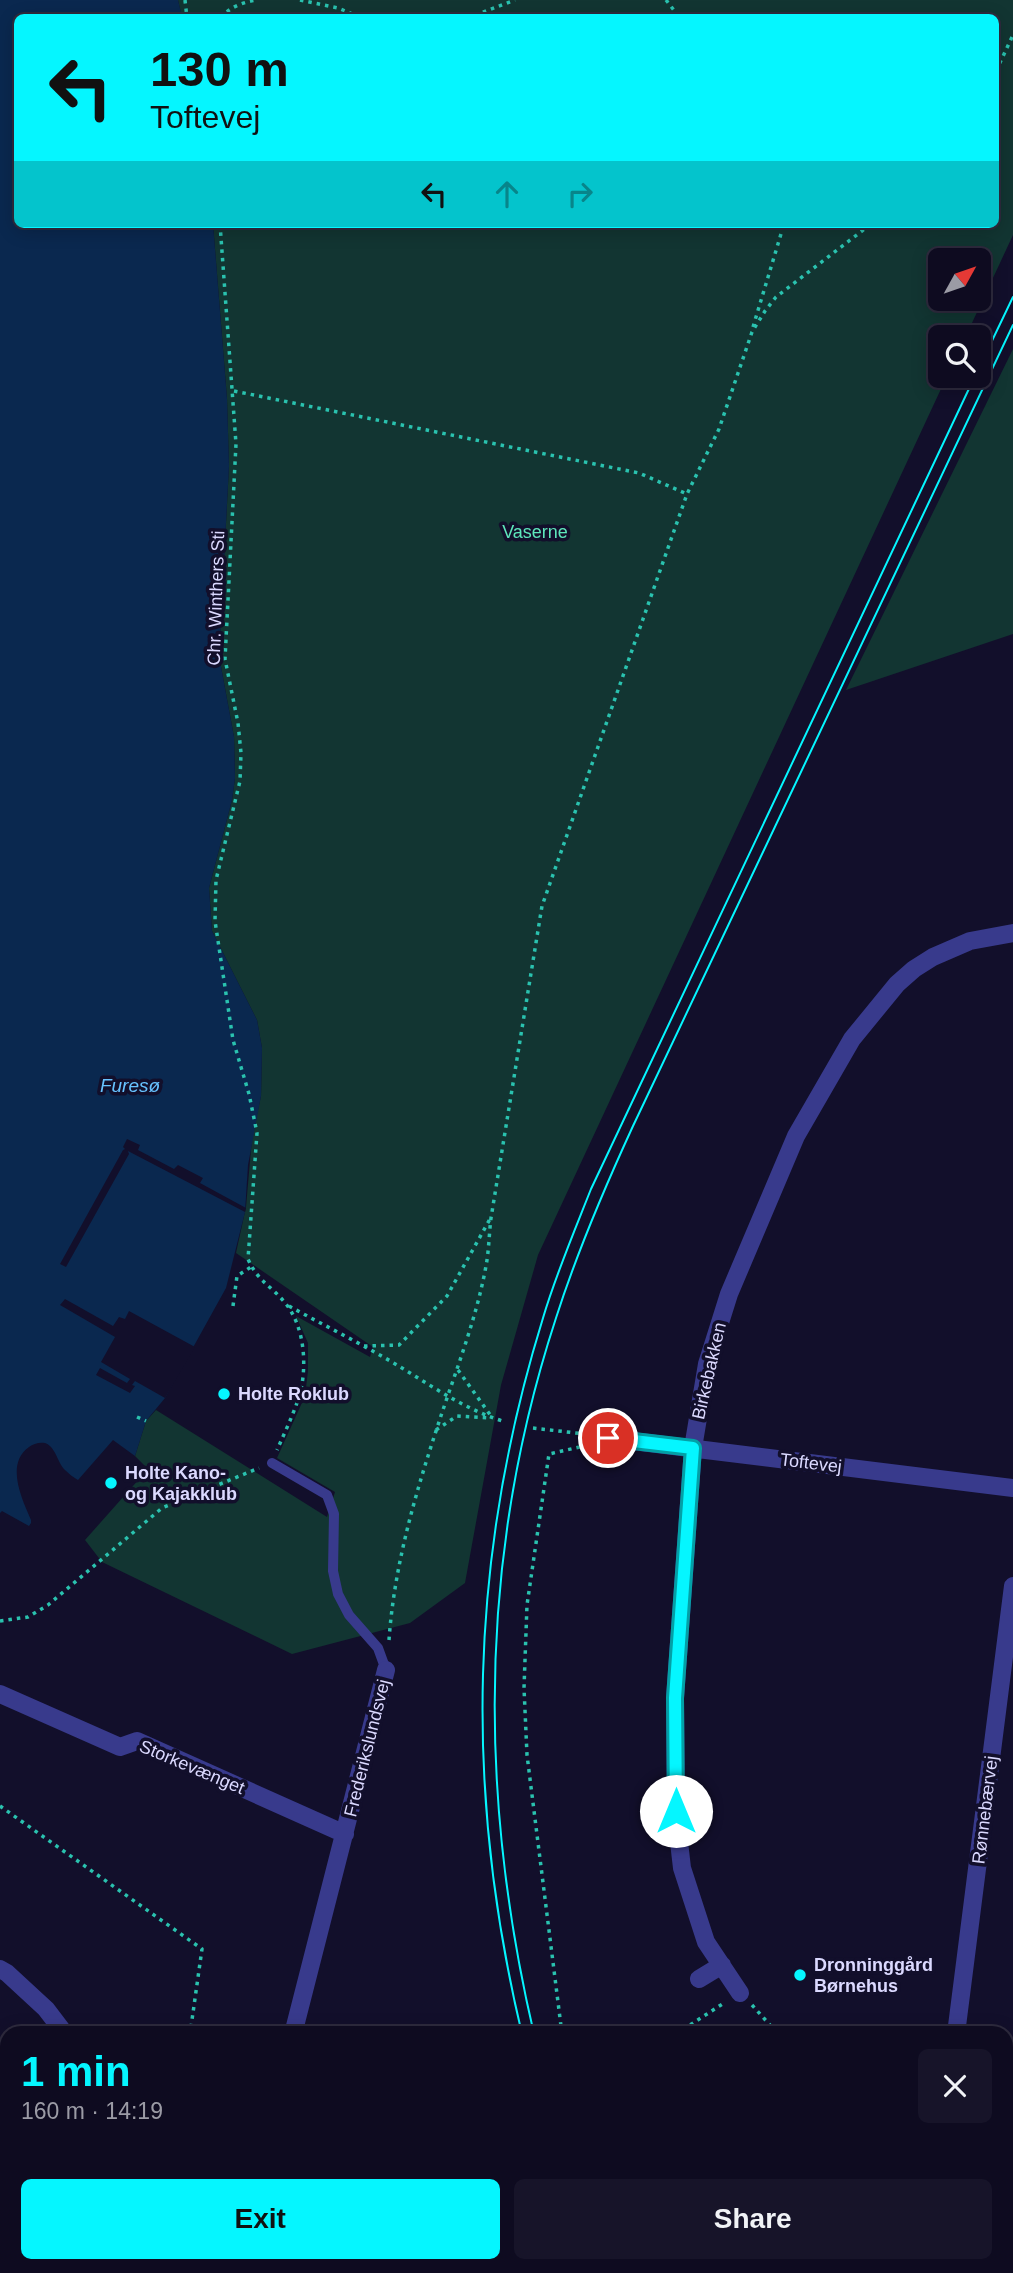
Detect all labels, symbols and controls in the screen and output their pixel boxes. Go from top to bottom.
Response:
icon: left [35,42,126,133]
text: 130 m [150,42,289,96]
text: Toftevej [150,99,260,135]
icon: left [415,175,453,213]
icon: ahead [488,175,526,213]
icon: right [561,175,599,213]
north arrow [928,248,990,312]
map controls [928,248,991,388]
button: search [928,325,991,388]
park label: Vaserne [502,522,568,542]
street label: Chr. Winthers Sti [204,530,228,666]
water label: Furesø [100,1075,160,1096]
street label: Birkebakken [688,1320,730,1422]
place label: Holte Roklub [238,1384,349,1404]
marker: Holte Roklub [216,1386,232,1402]
pin [578,1408,638,1468]
icon: arrive [589,1419,627,1457]
street label: Toftevej [779,1449,843,1477]
place label: Holte Kano- og Kajakklub [125,1463,237,1504]
marker: Holte Kano- og Kajakklub [103,1475,119,1491]
street label: Frederikslundsvej [340,1677,394,1819]
street label: Storkevænget [137,1736,247,1798]
street label: Rønnebærvej [968,1755,1002,1865]
position arrow [639,1774,713,1848]
place label: Dronninggård Børnehus [814,1955,933,1996]
marker: Dronninggård Børnehus [792,1967,808,1983]
text: 1 min [21,2048,131,2095]
button: close [918,2049,992,2123]
text: 160 m · 14:19 [21,2098,163,2124]
button: Exit [21,2179,500,2259]
button: Share [514,2179,992,2259]

